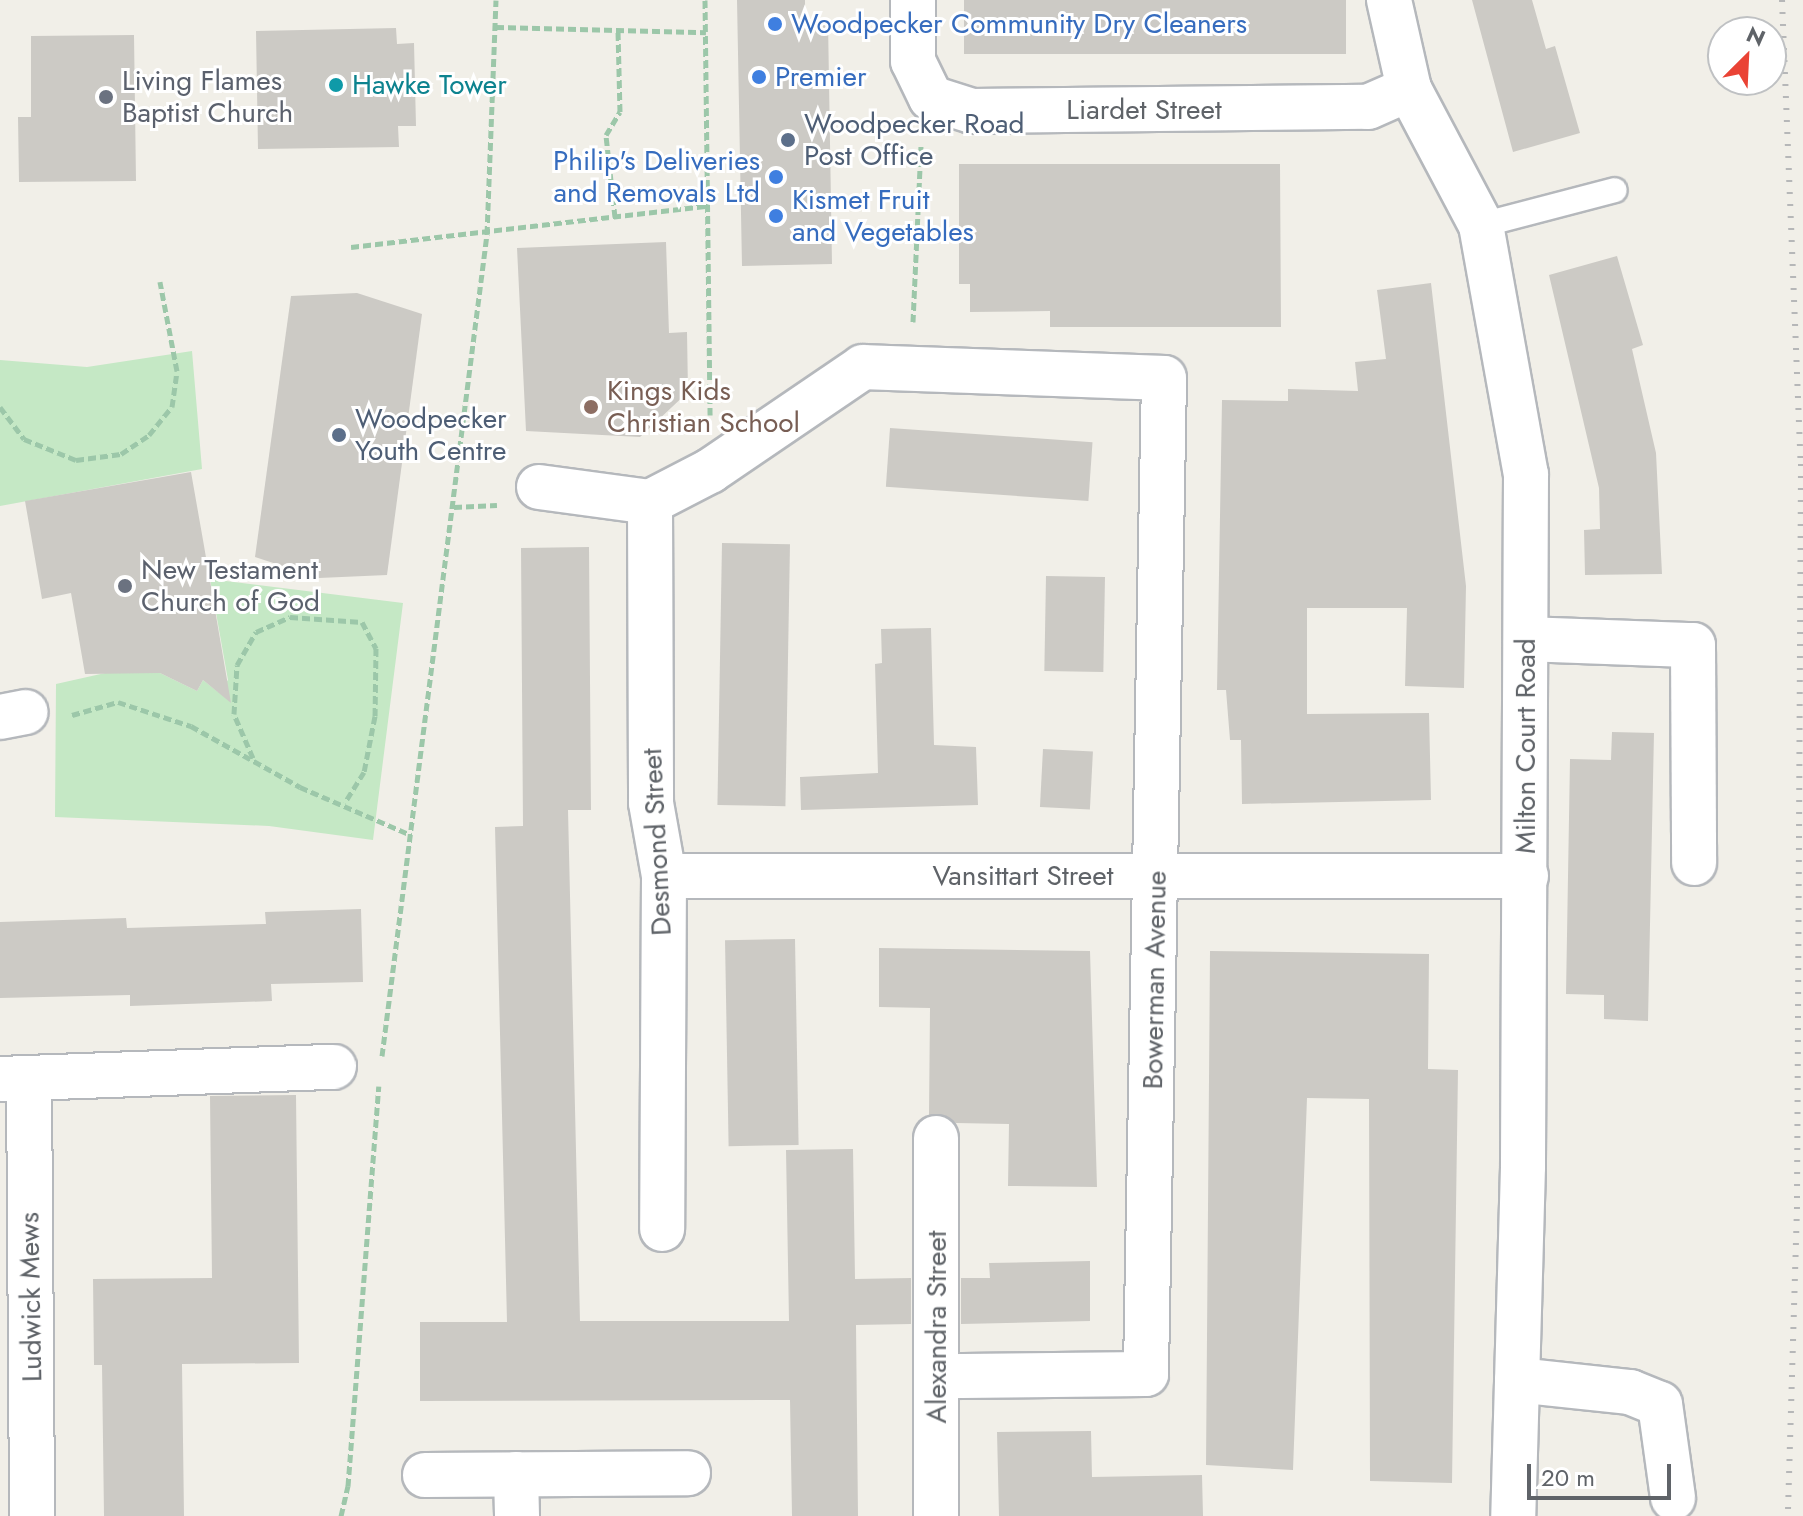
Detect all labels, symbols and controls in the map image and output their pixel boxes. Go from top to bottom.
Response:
place label: Woodpecker Community Dry Cleaners [791,7,1247,41]
marker: Woodpecker Community Dry Cleaners [766,15,784,33]
north arrow [1707,16,1787,96]
text: N [1741,18,1770,54]
place label: Premier [775,60,867,94]
place label: Living Flames Baptist Church [122,64,293,130]
place label: Hawke Tower [352,68,507,102]
marker: Premier [750,68,768,86]
marker: Hawke Tower [327,76,345,94]
marker: Living Flames Baptist Church [97,88,115,106]
street label: Liardet Street [1066,93,1222,127]
place label: Woodpecker Road Post Office [804,107,1024,173]
marker: Woodpecker Road Post Office [779,131,797,149]
place label: Philip's Deliveries and Removals Ltd [553,144,760,210]
marker: Philip's Deliveries and Removals Ltd [767,168,785,186]
place label: Kismet Fruit and Vegetables [792,183,974,249]
marker: Kismet Fruit and Vegetables [767,207,785,225]
place label: Kings Kids Christian School [607,374,800,440]
marker: Kings Kids Christian School [582,398,600,416]
place label: Woodpecker Youth Centre [355,402,507,468]
marker: Woodpecker Youth Centre [330,426,348,444]
place label: New Testament Church of God [141,553,320,619]
marker: New Testament Church of God [116,577,134,595]
street label: Milton Court Road [1509,638,1543,854]
street label: Desmond Street [635,747,679,937]
street label: Vansittart Street [933,859,1113,893]
street label: Bowerman Avenue [1136,870,1174,1090]
street label: Ludwick Mews [13,1212,49,1382]
street label: Alexandra Street [920,1230,954,1424]
scale bar [1531,1448,1675,1498]
text: 20 m [1541,1460,1595,1495]

